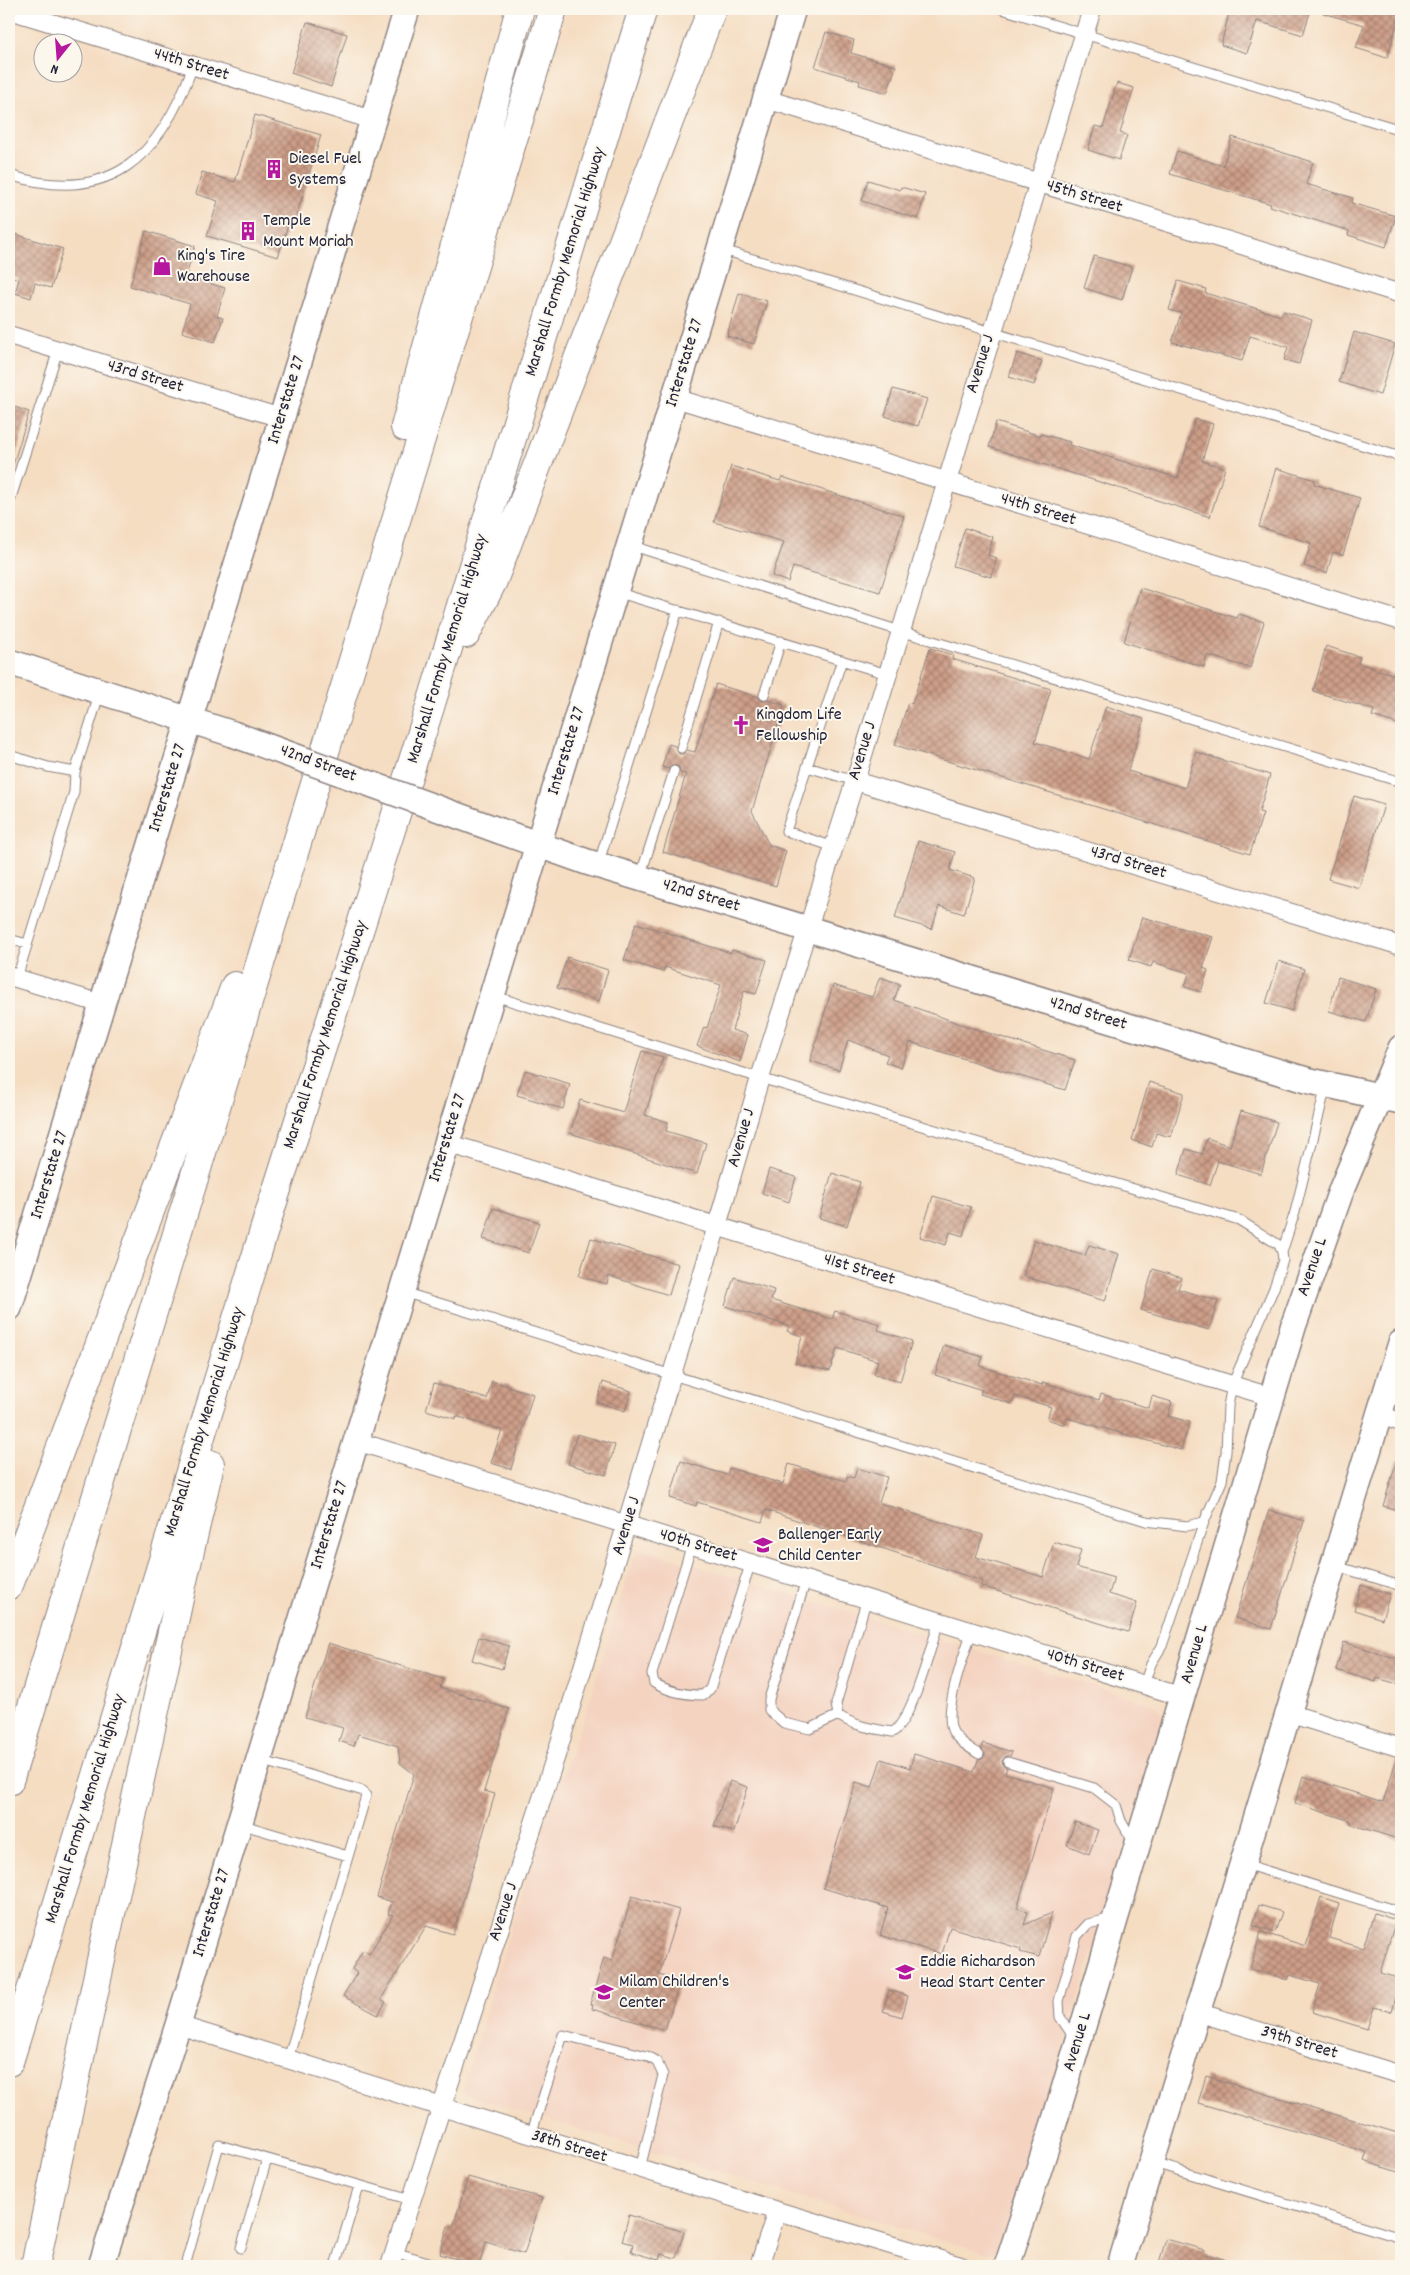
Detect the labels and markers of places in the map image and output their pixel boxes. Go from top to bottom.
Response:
place label: Diesel Fuel Systems [289,147,362,193]
building icon: Diesel Fuel Systems [263,158,285,180]
place label: Temple Mount Moriah [263,209,354,255]
building icon: Temple Mount Moriah [237,220,259,242]
place label: King's Tire Warehouse [177,244,250,290]
shop icon: King's Tire Warehouse [151,255,173,277]
place label: Kingdom Life Fellowship [756,703,842,749]
church icon: Kingdom Life Fellowship [730,714,752,736]
place label: Ballenger Early Child Center [778,1523,882,1569]
school or university icon: Ballenger Early Child Center [752,1534,774,1556]
place label: Eddie Richardson Head Start Center [920,1950,1045,1996]
school or university icon: Eddie Richardson Head Start Center [894,1961,916,1983]
place label: Milam Children's Center [619,1970,729,2016]
school or university icon: Milam Children's Center [593,1981,615,2003]

